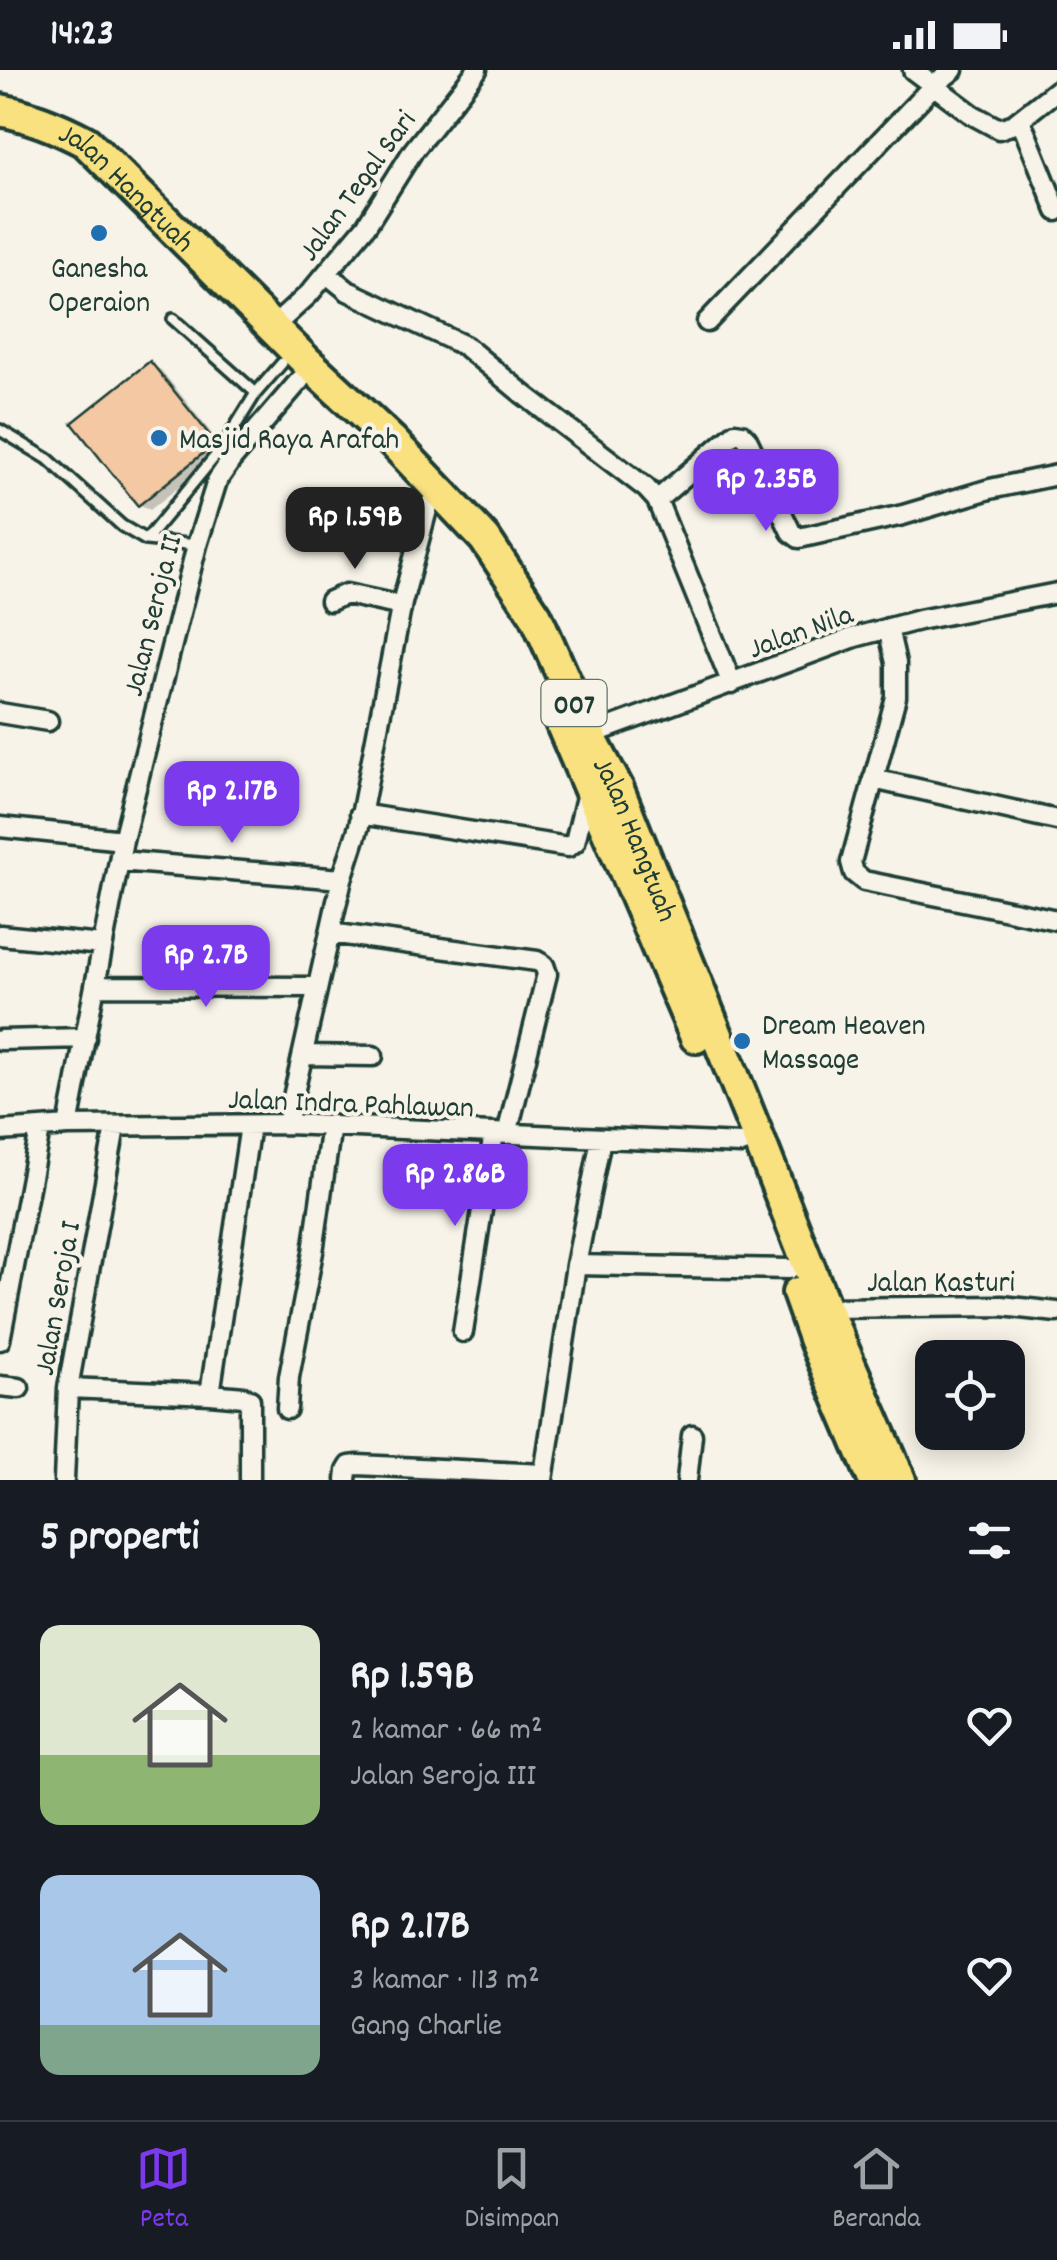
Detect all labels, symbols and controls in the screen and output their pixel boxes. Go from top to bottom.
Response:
text: 14:23 [50,8,114,63]
street label: Jalan Tegal Sari [290,103,429,272]
street label: Jalan Hangtuah [50,114,203,265]
marker: Ganesha Operaion [88,222,110,244]
place label: Ganesha Operaion [48,250,150,327]
place label: Masjid Raya Arafah [179,421,399,464]
marker: Masjid Raya Arafah [148,427,170,449]
pin: Rp 2.35B [663,449,869,534]
text: Rp 2.35B [715,458,817,504]
pin: Rp 1.59B [252,487,458,572]
text: Rp 1.59B [308,496,402,542]
street label: Jalan Seroja II [115,531,196,701]
street label: Jalan Nila [743,595,861,673]
road number: 007 [542,680,606,726]
street label: Jalan Hangtuah [579,750,686,929]
pin: Rp 2.17B [129,761,335,846]
text: Rp 2.17B [186,770,278,816]
pin: Rp 2.7B [114,925,298,1010]
text: Rp 2.7B [164,934,248,980]
place label: Dream Heaven Massage [762,1007,926,1084]
marker: Dream Heaven Massage [731,1030,753,1052]
street label: Jalan Indra Pahlawan [227,1081,475,1132]
pin: Rp 2.86B [352,1144,558,1229]
text: Rp 2.86B [405,1153,505,1199]
street label: Jalan Seroja I [26,1218,95,1379]
street label: Jalan Kasturi [867,1264,1015,1307]
map controls [915,1340,1025,1450]
button: locate [915,1340,1025,1450]
text: 5 properti [40,1510,199,1570]
icon: filters [962,1513,1017,1568]
text: Rp 1.59B [350,1649,474,1709]
icon: home [120,1665,240,1785]
icon: heart [962,1698,1017,1753]
text: 2 kamar · 66 m² [350,1709,543,1755]
text: Jalan Seroja III [350,1755,536,1801]
text: Rp 2.17B [350,1899,470,1959]
icon: home [120,1915,240,2035]
icon: heart [962,1948,1017,2003]
text: 3 kamar · 113 m² [350,1959,540,2005]
text: Gang Charlie [350,2005,502,2051]
tab: Peta [136,2141,191,2241]
tab: Disimpan [464,2141,559,2241]
tab: Beranda [832,2141,920,2241]

